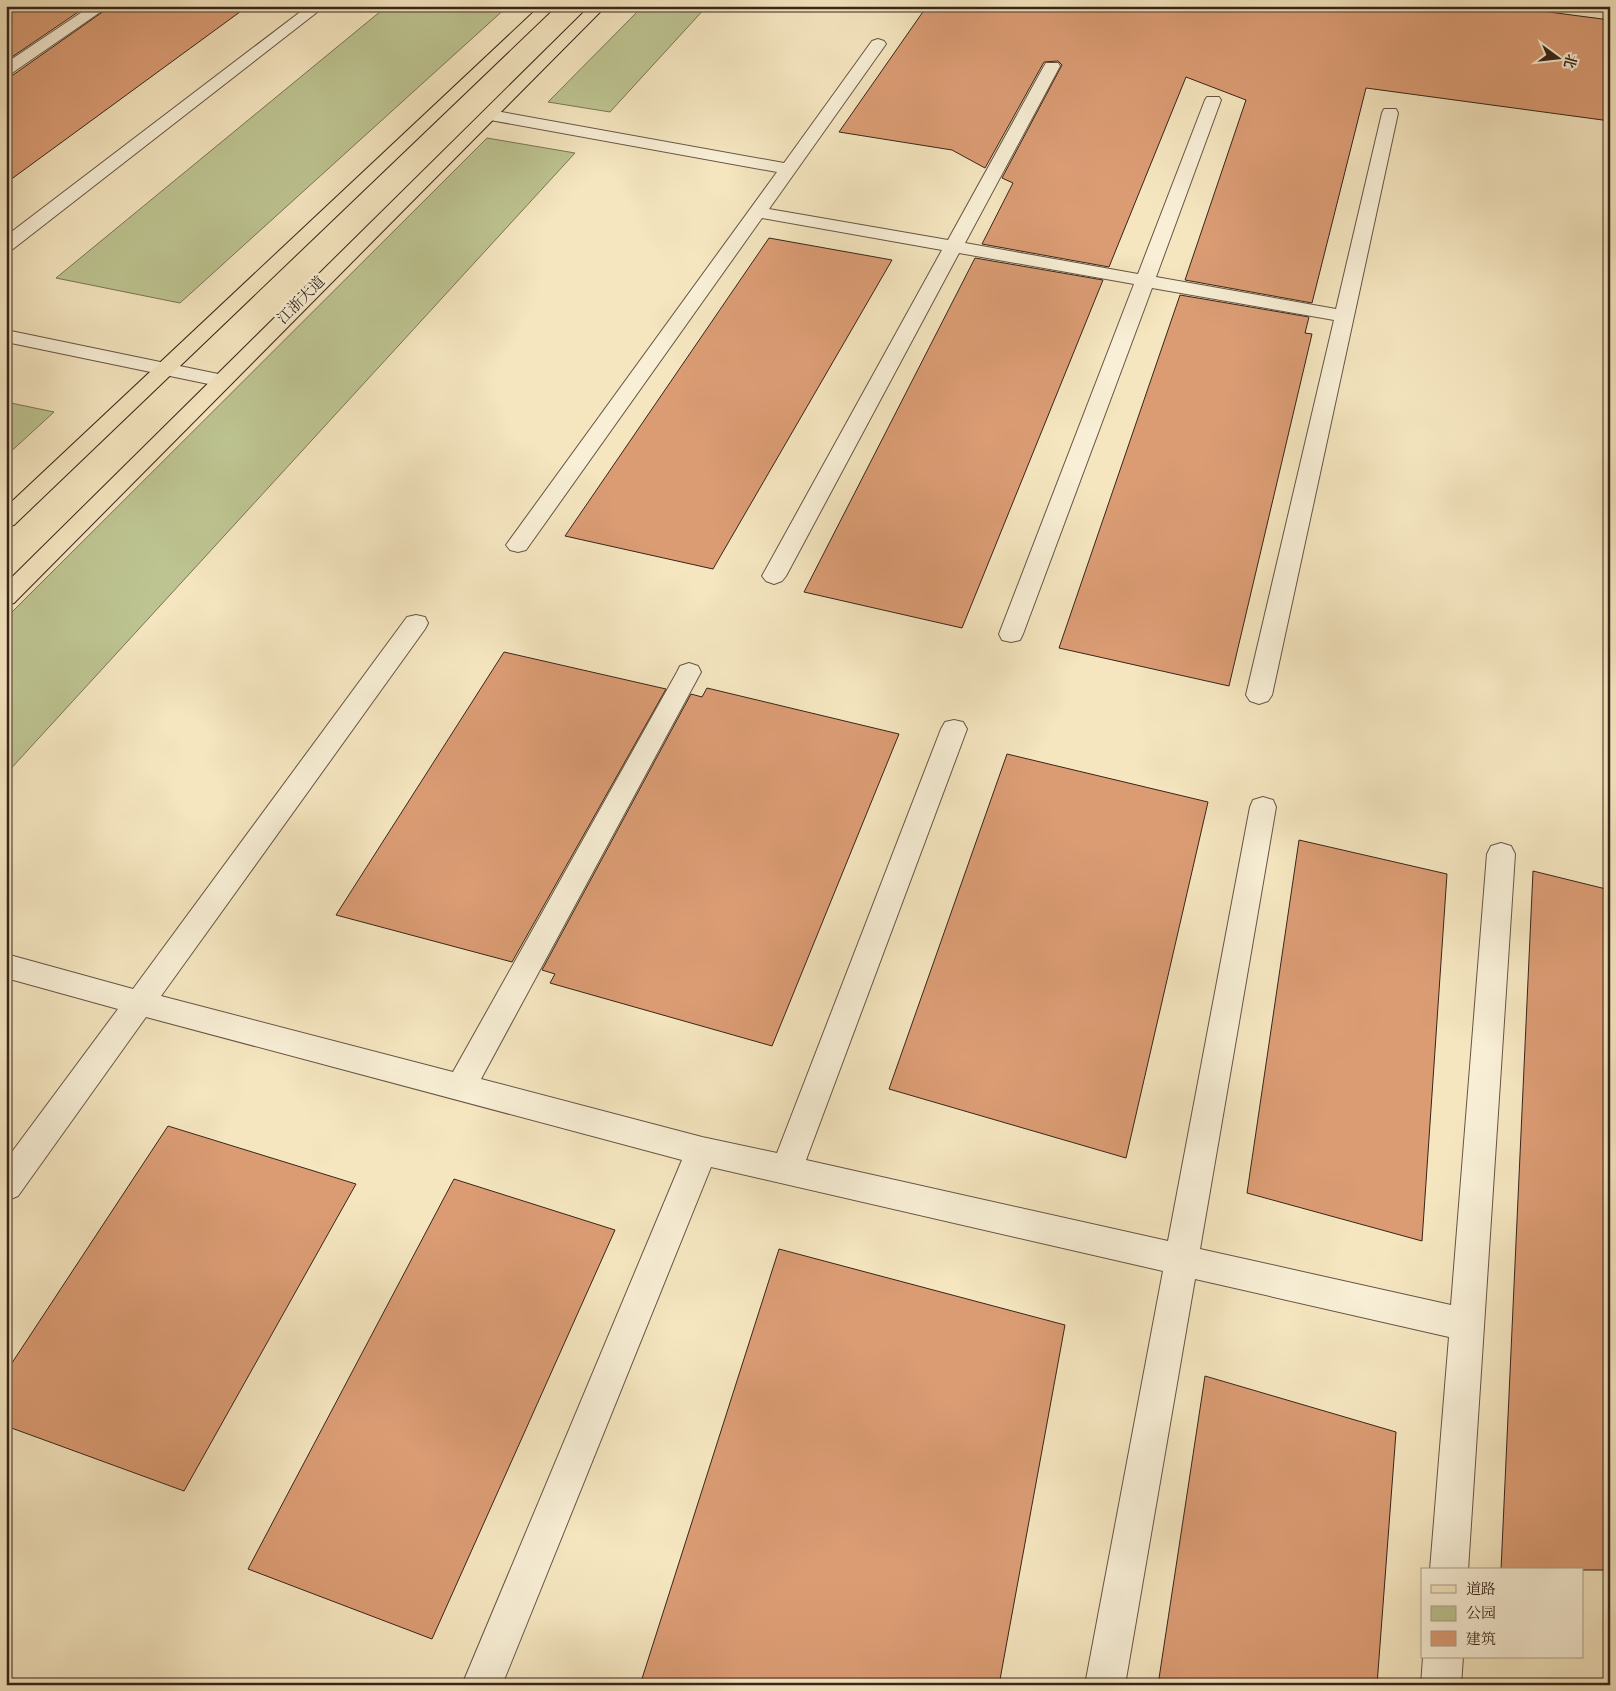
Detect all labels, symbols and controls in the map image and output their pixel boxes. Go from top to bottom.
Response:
north arrow [1534,32,1584,82]
text: 北 [1561,53,1579,70]
street label: 江浙大道 [274,273,329,328]
legend [1421,1568,1584,1658]
text: 道路 [1466,1581,1496,1598]
text: 公园 [1466,1605,1496,1622]
text: 建筑 [1466,1631,1496,1648]

